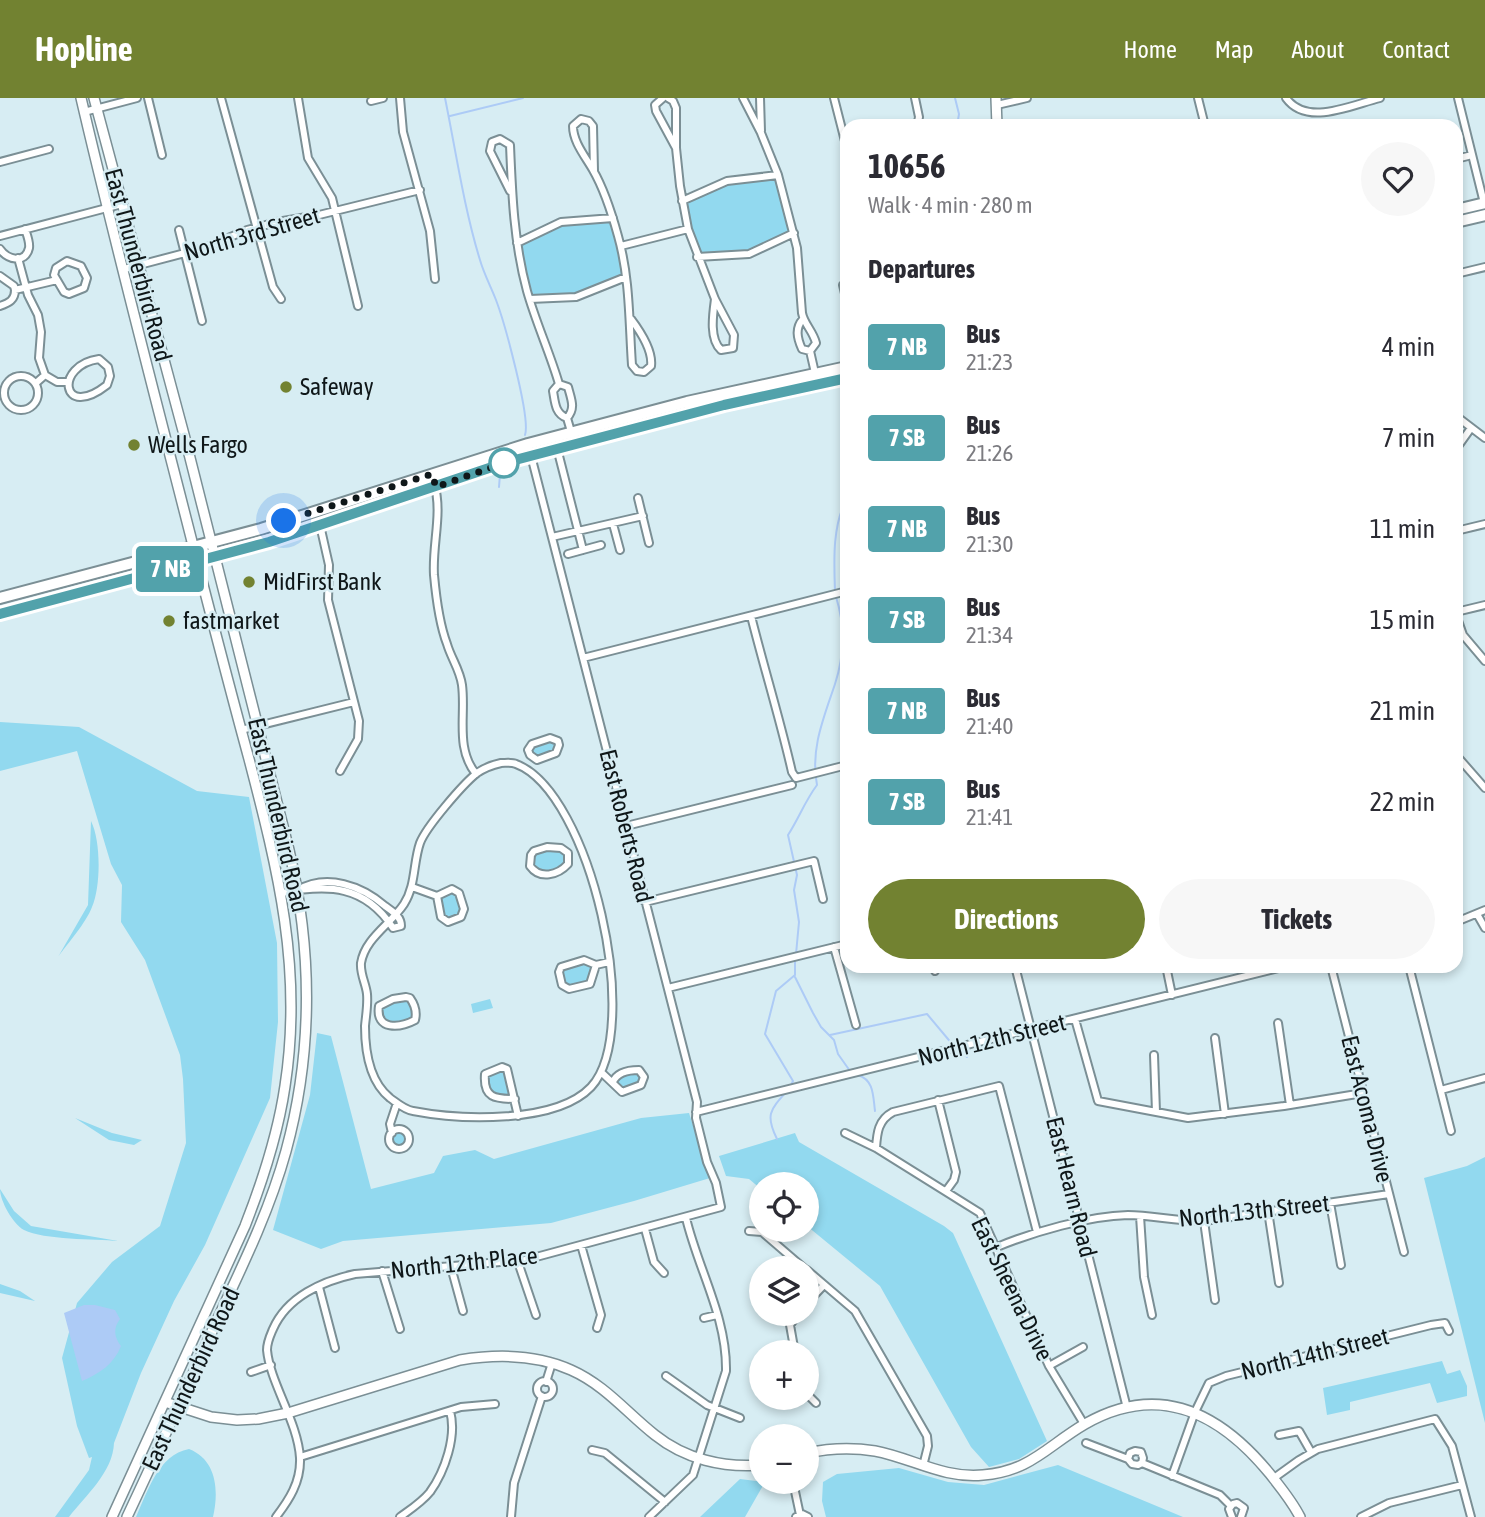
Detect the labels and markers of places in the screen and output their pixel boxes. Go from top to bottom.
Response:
place label: Safeway [300,373,374,400]
marker: Safeway [278,379,294,395]
place label: Wells Fargo [148,431,248,458]
marker: Wells Fargo [126,437,142,453]
unlabelled marker [489,448,519,478]
place label: MidFirst Bank [263,568,382,595]
marker: MidFirst Bank [241,574,257,590]
place label: fastmarket [183,607,280,634]
marker: fastmarket [161,613,177,629]

